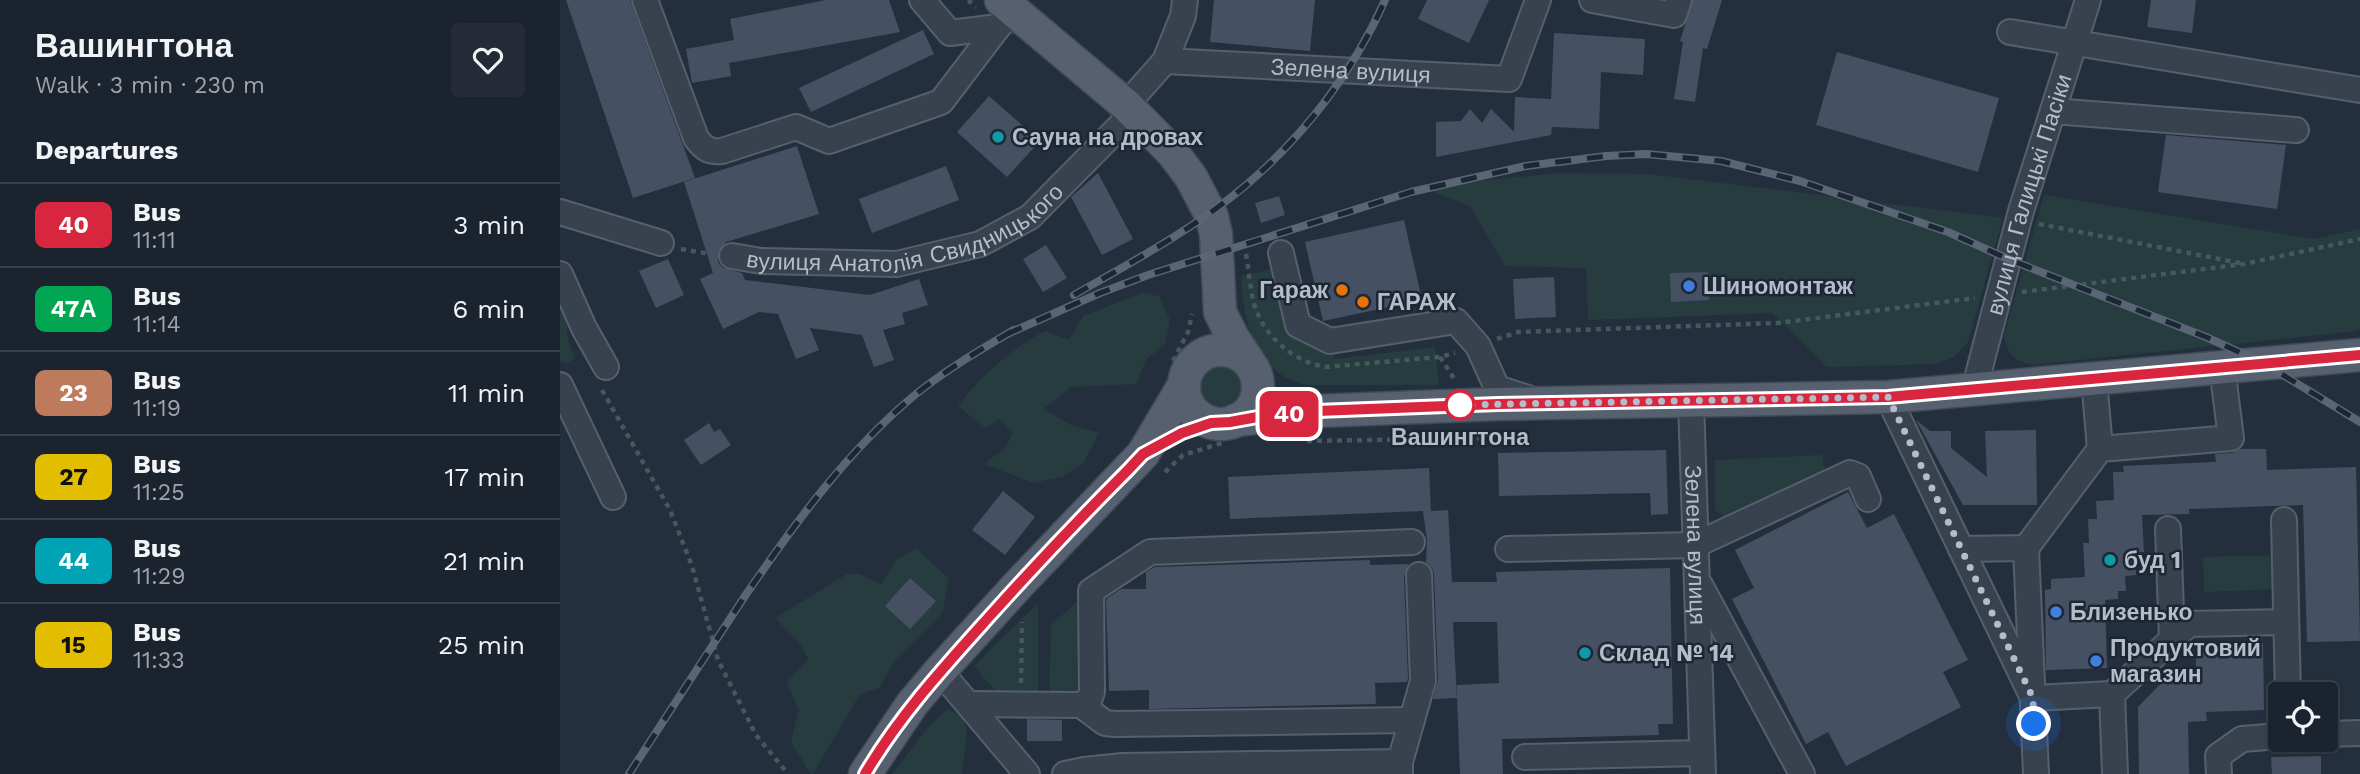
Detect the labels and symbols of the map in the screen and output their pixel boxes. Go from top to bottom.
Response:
street label: Зелена вулиця [1270,53,1431,88]
street label: вулиця Галицькі Пасіки [1981,71,2077,318]
place label: Сауна на дровах [1012,124,1203,151]
marker: Сауна на дровах [990,129,1006,145]
street label: вулиця Анатолія Свидницького [745,178,1069,278]
place label: Шиномонтаж [1703,273,1854,300]
place label: Гараж [1259,277,1329,304]
marker: Шиномонтаж [1681,278,1697,294]
marker: Гараж [1334,282,1350,298]
place label: ГАРАЖ [1377,289,1456,316]
marker: ГАРАЖ [1355,294,1371,310]
marker: Вашингтона [1445,390,1475,420]
line badge: 40 [1258,391,1320,437]
place label: Вашингтона [1391,424,1529,451]
street label: Зелена вулиця [1680,464,1712,625]
place label: буд 1 [2124,547,2181,574]
marker: буд 1 [2102,552,2118,568]
place label: Близенько [2070,599,2193,626]
marker: Близенько [2048,604,2064,620]
place label: Продуктовий магазин [2110,635,2261,688]
place label: Склад № 14 [1599,640,1734,667]
marker: Склад № 14 [1577,645,1593,661]
marker: Продуктовий магазин [2088,653,2104,669]
your location [2016,706,2051,741]

